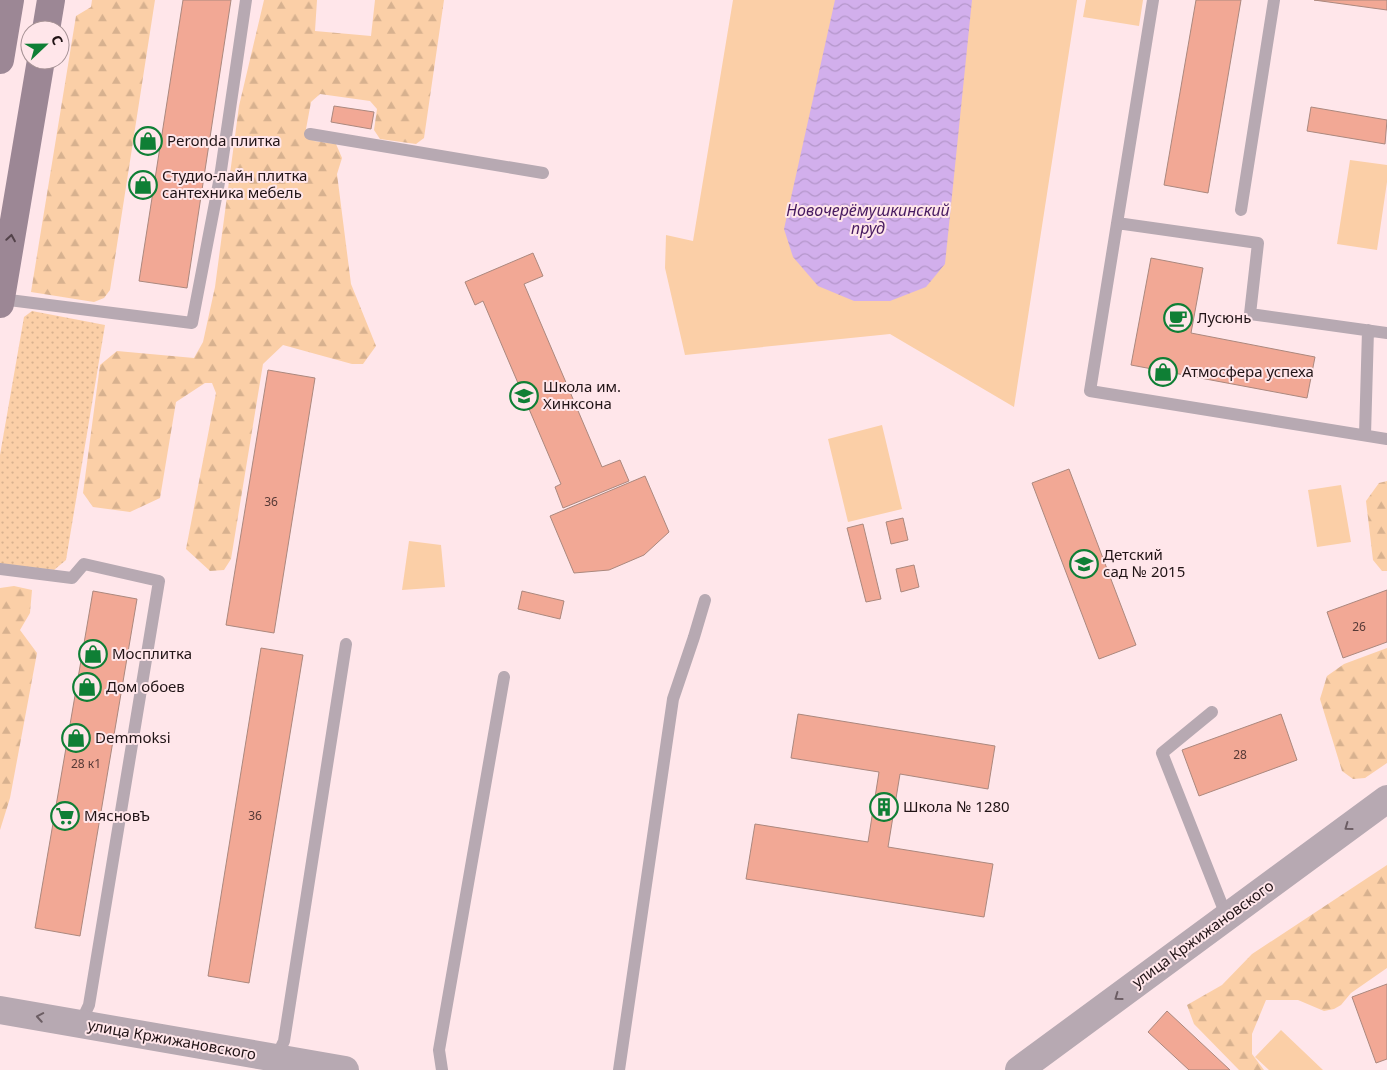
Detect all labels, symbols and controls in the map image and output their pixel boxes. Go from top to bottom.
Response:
north arrow [20,20,70,70]
text: С [47,32,68,48]
shop icon: Peronda плитка [133,126,163,156]
place label: Peronda плитка [167,130,281,150]
place label: Студио-лайн плитка сантехника мебель [162,165,307,202]
shop icon: Студио-лайн плитка сантехника мебель [128,170,158,200]
water label: Новочерёмушкинский пруд [786,199,950,239]
one-way arrow [5,234,15,243]
cafe icon: Лусюнь [1163,303,1193,333]
place label: Лусюнь [1197,307,1251,327]
shop icon: Атмосфера успеха [1148,357,1178,387]
place label: Атмосфера успеха [1182,361,1314,381]
place label: Школа им. Хинксона [543,376,621,413]
school or university icon: Школа им. Хинксона [509,381,539,411]
house number: 36 [264,493,278,510]
place label: Детский сад № 2015 [1103,544,1185,581]
school or university icon: Детский сад № 2015 [1069,549,1099,579]
house number: 26 [1352,618,1366,635]
shop icon: Мосплитка [78,639,108,669]
place label: Мосплитка [112,643,192,663]
shop icon: Дом обоев [72,672,102,702]
place label: Дом обоев [106,676,185,696]
shop icon: Demmoksi [61,723,91,753]
place label: Demmoksi [95,727,171,747]
house number: 28 [1233,746,1247,763]
house number: 28 к1 [71,755,101,772]
building icon: Школа № 1280 [869,792,899,822]
place label: Школа № 1280 [903,796,1010,816]
supermarket icon: МясновЪ [50,801,80,831]
place label: МясновЪ [84,805,150,825]
house number: 36 [248,807,262,824]
one-way arrow [1345,822,1354,830]
street label: улица Кржижановского [1128,875,1277,991]
one-way arrow [1115,991,1124,999]
one-way arrow [36,1012,44,1022]
street label: улица Кржижановского [86,1014,258,1064]

